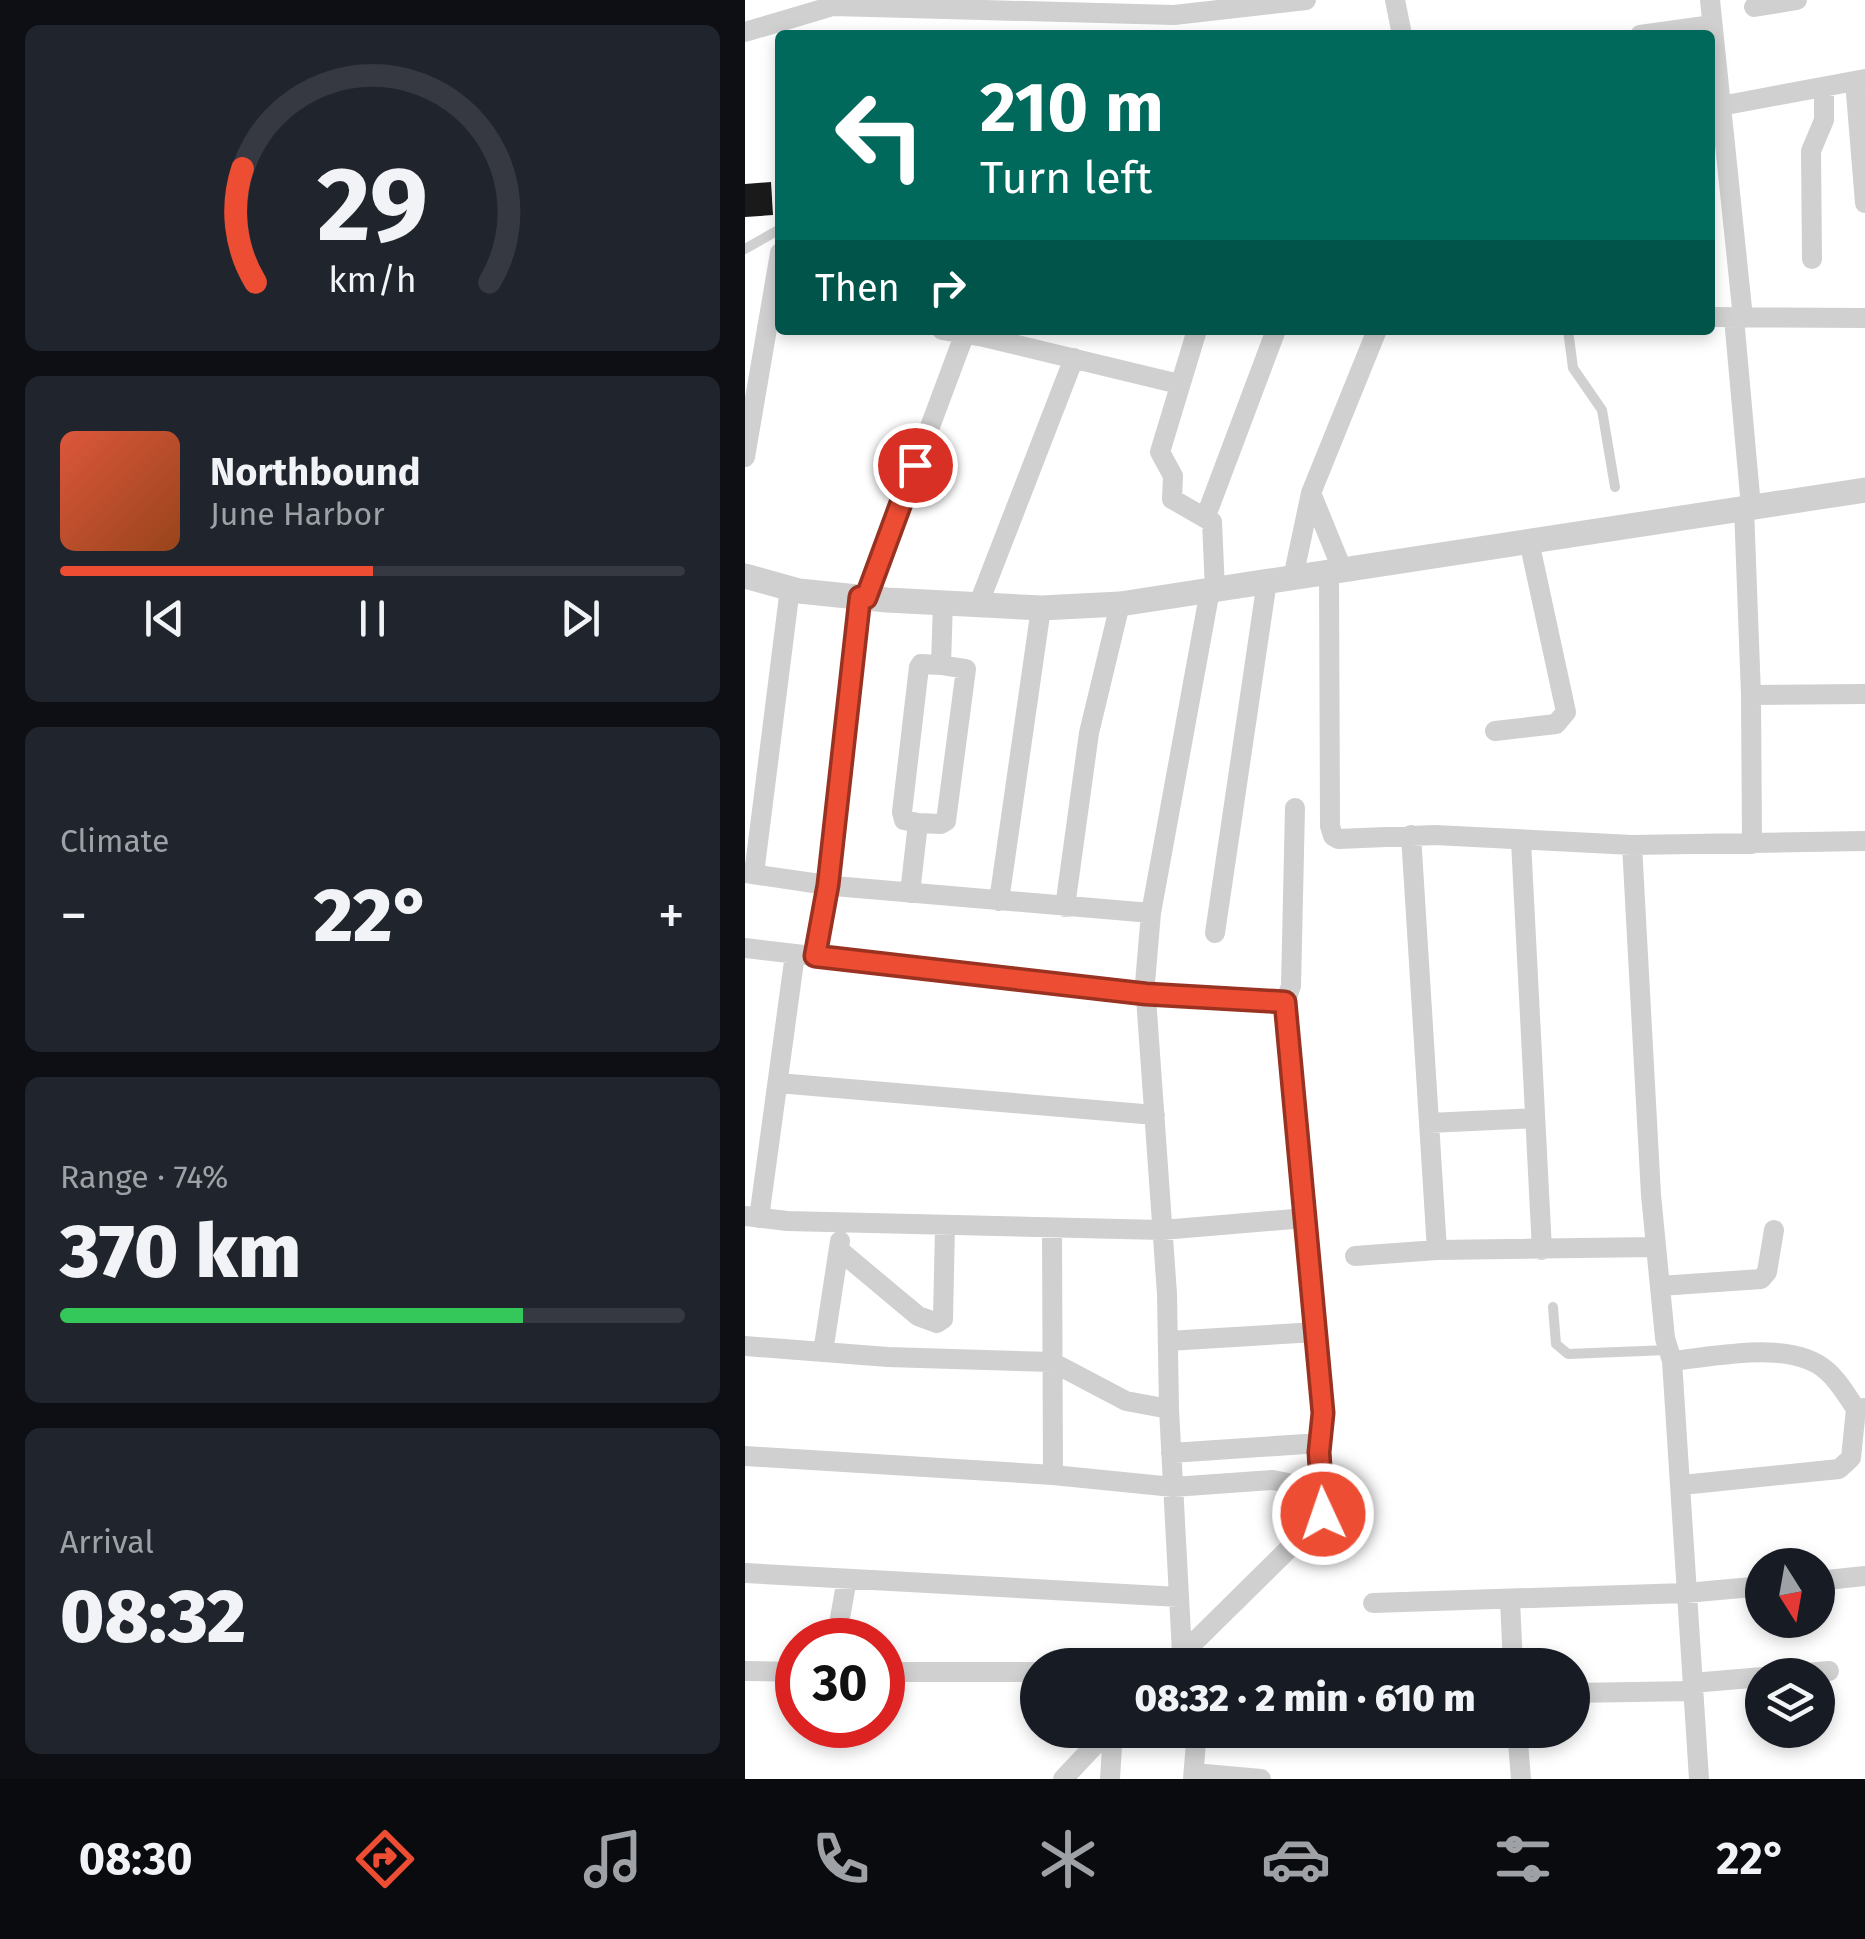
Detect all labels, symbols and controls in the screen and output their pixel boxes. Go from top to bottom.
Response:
text: 210 m [980,66,1164,150]
icon: left [815,70,945,200]
text: 29 [317,143,428,268]
text: Turn left [980,151,1152,205]
text: km/h [328,259,417,301]
icon: right [920,260,975,315]
text: Then [815,265,900,311]
pin [873,423,958,508]
icon: arrive [888,438,943,493]
text: Northbound [210,449,421,495]
text: June Harbor [210,495,385,533]
icon: previous [137,591,192,646]
icon: pause [345,591,400,646]
icon: next [553,591,608,646]
text: Climate [60,822,169,860]
text: 22° [314,871,431,961]
text: − [60,883,88,949]
text: + [658,883,685,949]
text: Range · 74% [60,1158,229,1196]
text: 370 km [60,1207,301,1297]
position arrow [1271,1462,1375,1566]
text: Arrival [60,1523,154,1561]
north arrow [1745,1548,1835,1638]
map controls [1745,1548,1835,1748]
text: 08:32 [60,1572,246,1662]
speed limit sign: 30 [775,1618,905,1748]
button: layers [1745,1658,1835,1748]
text: 08:32 · 2 min · 610 m [1135,1675,1475,1721]
icon: directions [350,1824,420,1894]
icon: music [578,1824,648,1894]
icon: phone [806,1824,876,1894]
icon: climate [1033,1824,1103,1894]
icon: car [1261,1824,1331,1894]
icon: filters [1488,1824,1558,1894]
text: 08:30 [79,1832,193,1886]
text: 22° [1716,1832,1786,1886]

